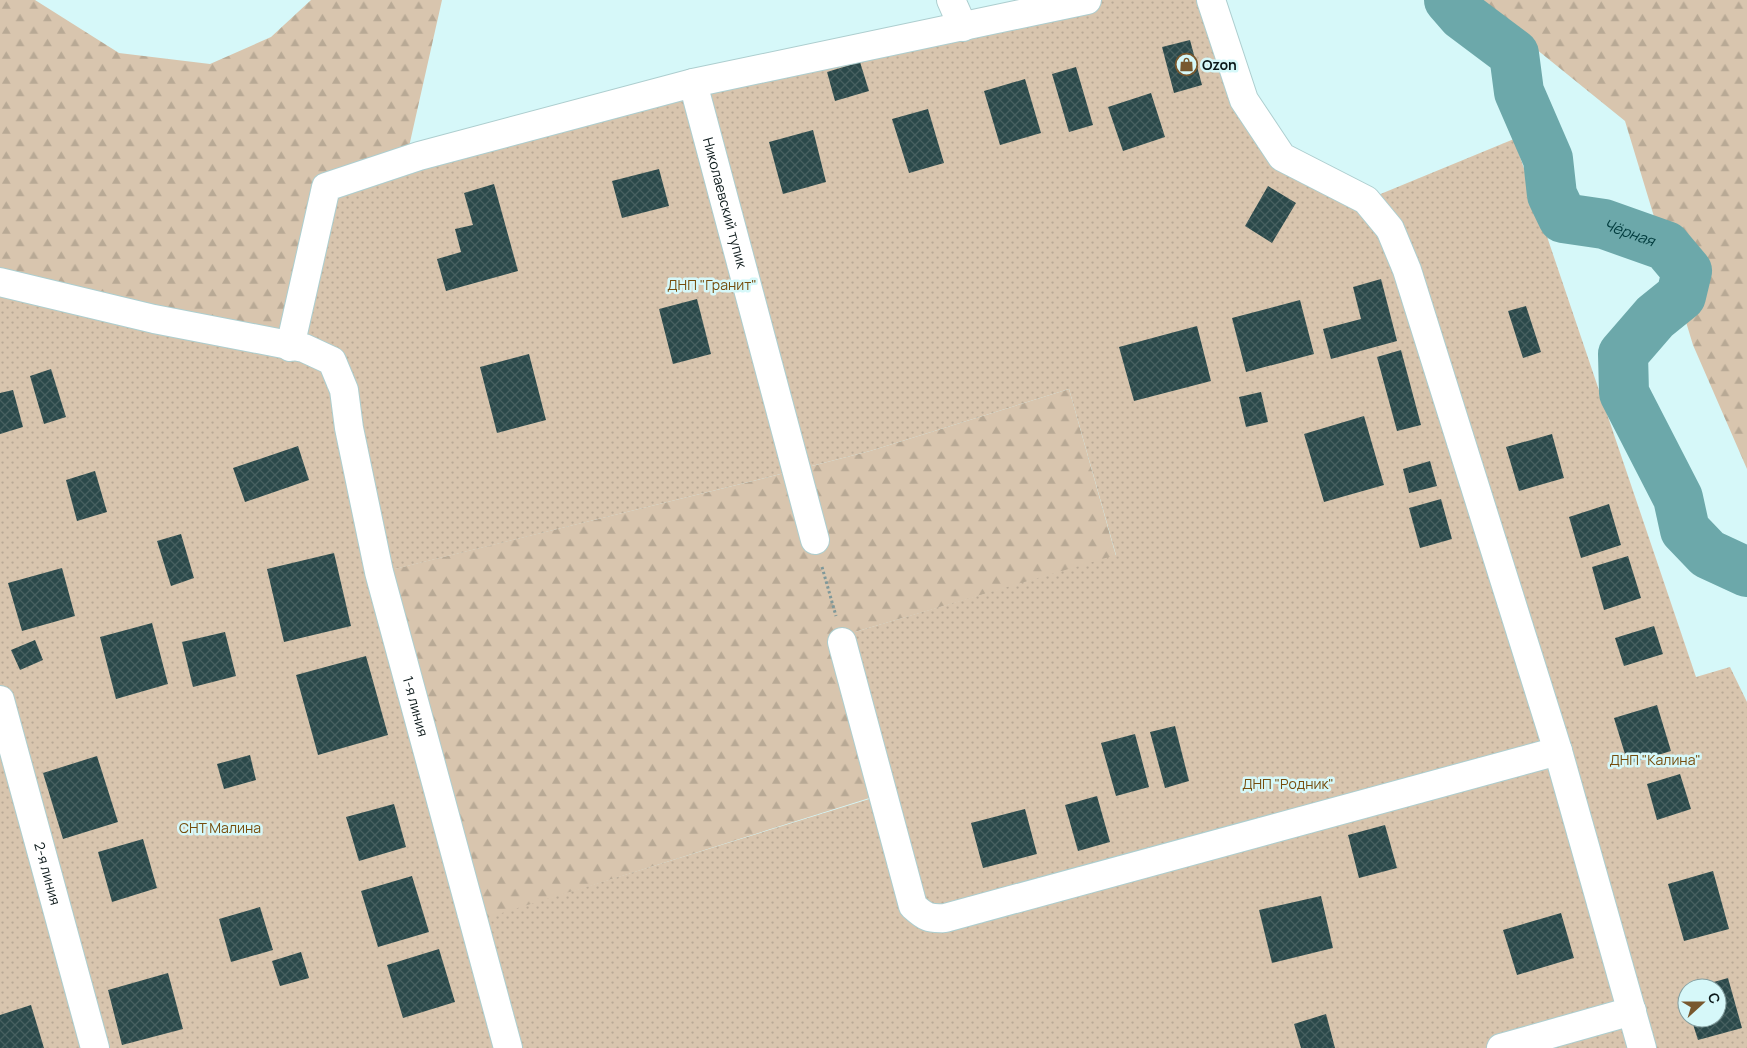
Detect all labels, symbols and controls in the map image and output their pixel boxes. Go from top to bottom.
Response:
shop icon: Ozon [1174,53,1198,77]
place label: Ozon [1202,55,1237,74]
street label: Николаевский тупик [699,135,752,271]
water label: Чёрная [1601,214,1659,252]
park label: ДНП "Гранит" [667,275,757,294]
street label: 1-я линия [399,674,433,739]
park label: ДНП "Калина" [1609,750,1701,769]
park label: ДНП "Родник" [1242,774,1334,793]
park label: СНТ Малина [179,818,261,837]
street label: 2-я линия [30,840,66,907]
north arrow [1677,978,1727,1028]
text: С [1704,990,1725,1006]

